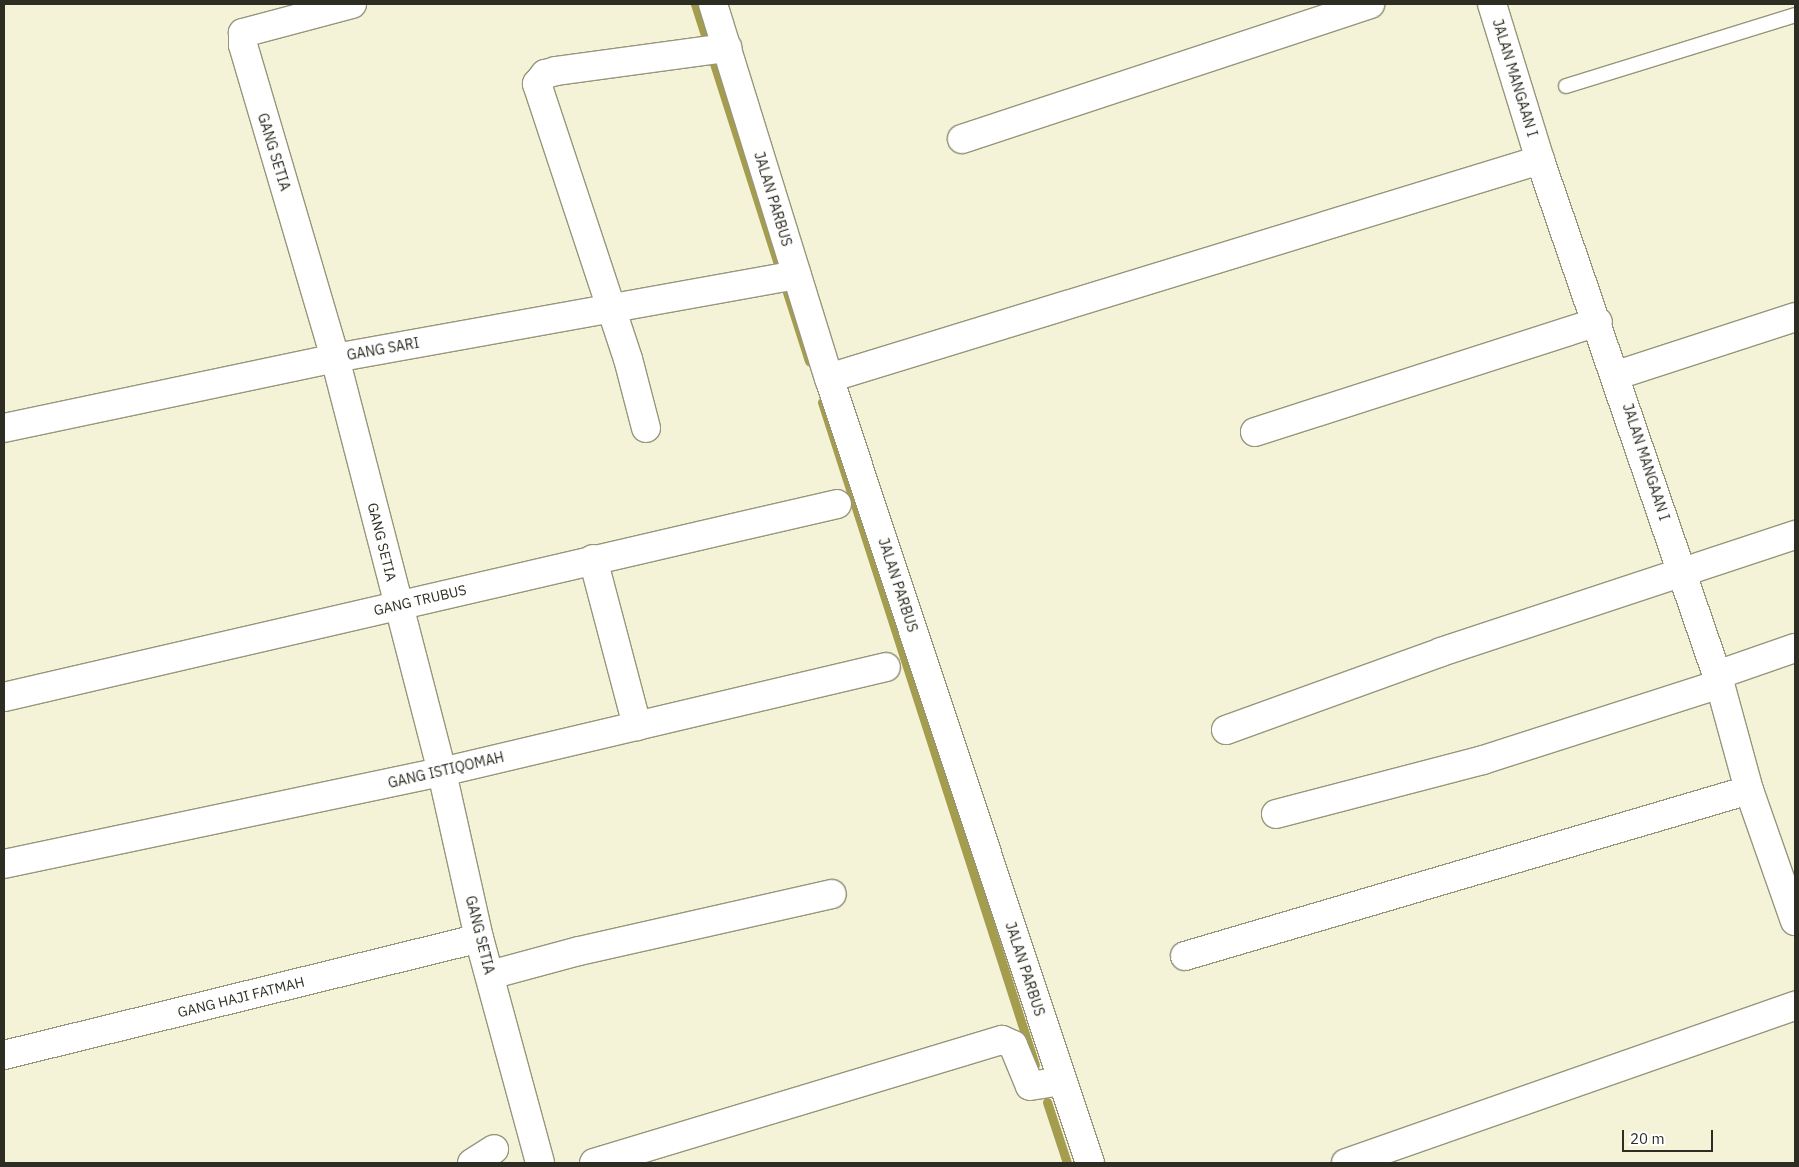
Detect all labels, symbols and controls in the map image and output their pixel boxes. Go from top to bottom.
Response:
street label: JALAN MANGAAN I [1489,17,1541,139]
street label: GANG SETIA [254,111,294,193]
street label: JALAN PARBUS [751,150,795,248]
street label: GANG SARI [345,334,421,364]
street label: JALAN MANGAAN I [1619,401,1673,523]
street label: GANG SETIA [364,501,400,583]
street label: JALAN PARBUS [875,536,921,634]
street label: GANG TRUBUS [372,581,468,619]
street label: GANG ISTIQOMAH [386,748,506,792]
street label: GANG SETIA [462,894,498,976]
street label: JALAN PARBUS [1002,920,1048,1018]
street label: GANG HAJI FATMAH [176,973,306,1021]
scale bar [1624,1120,1715,1152]
text: 20 m [1630,1129,1665,1148]

